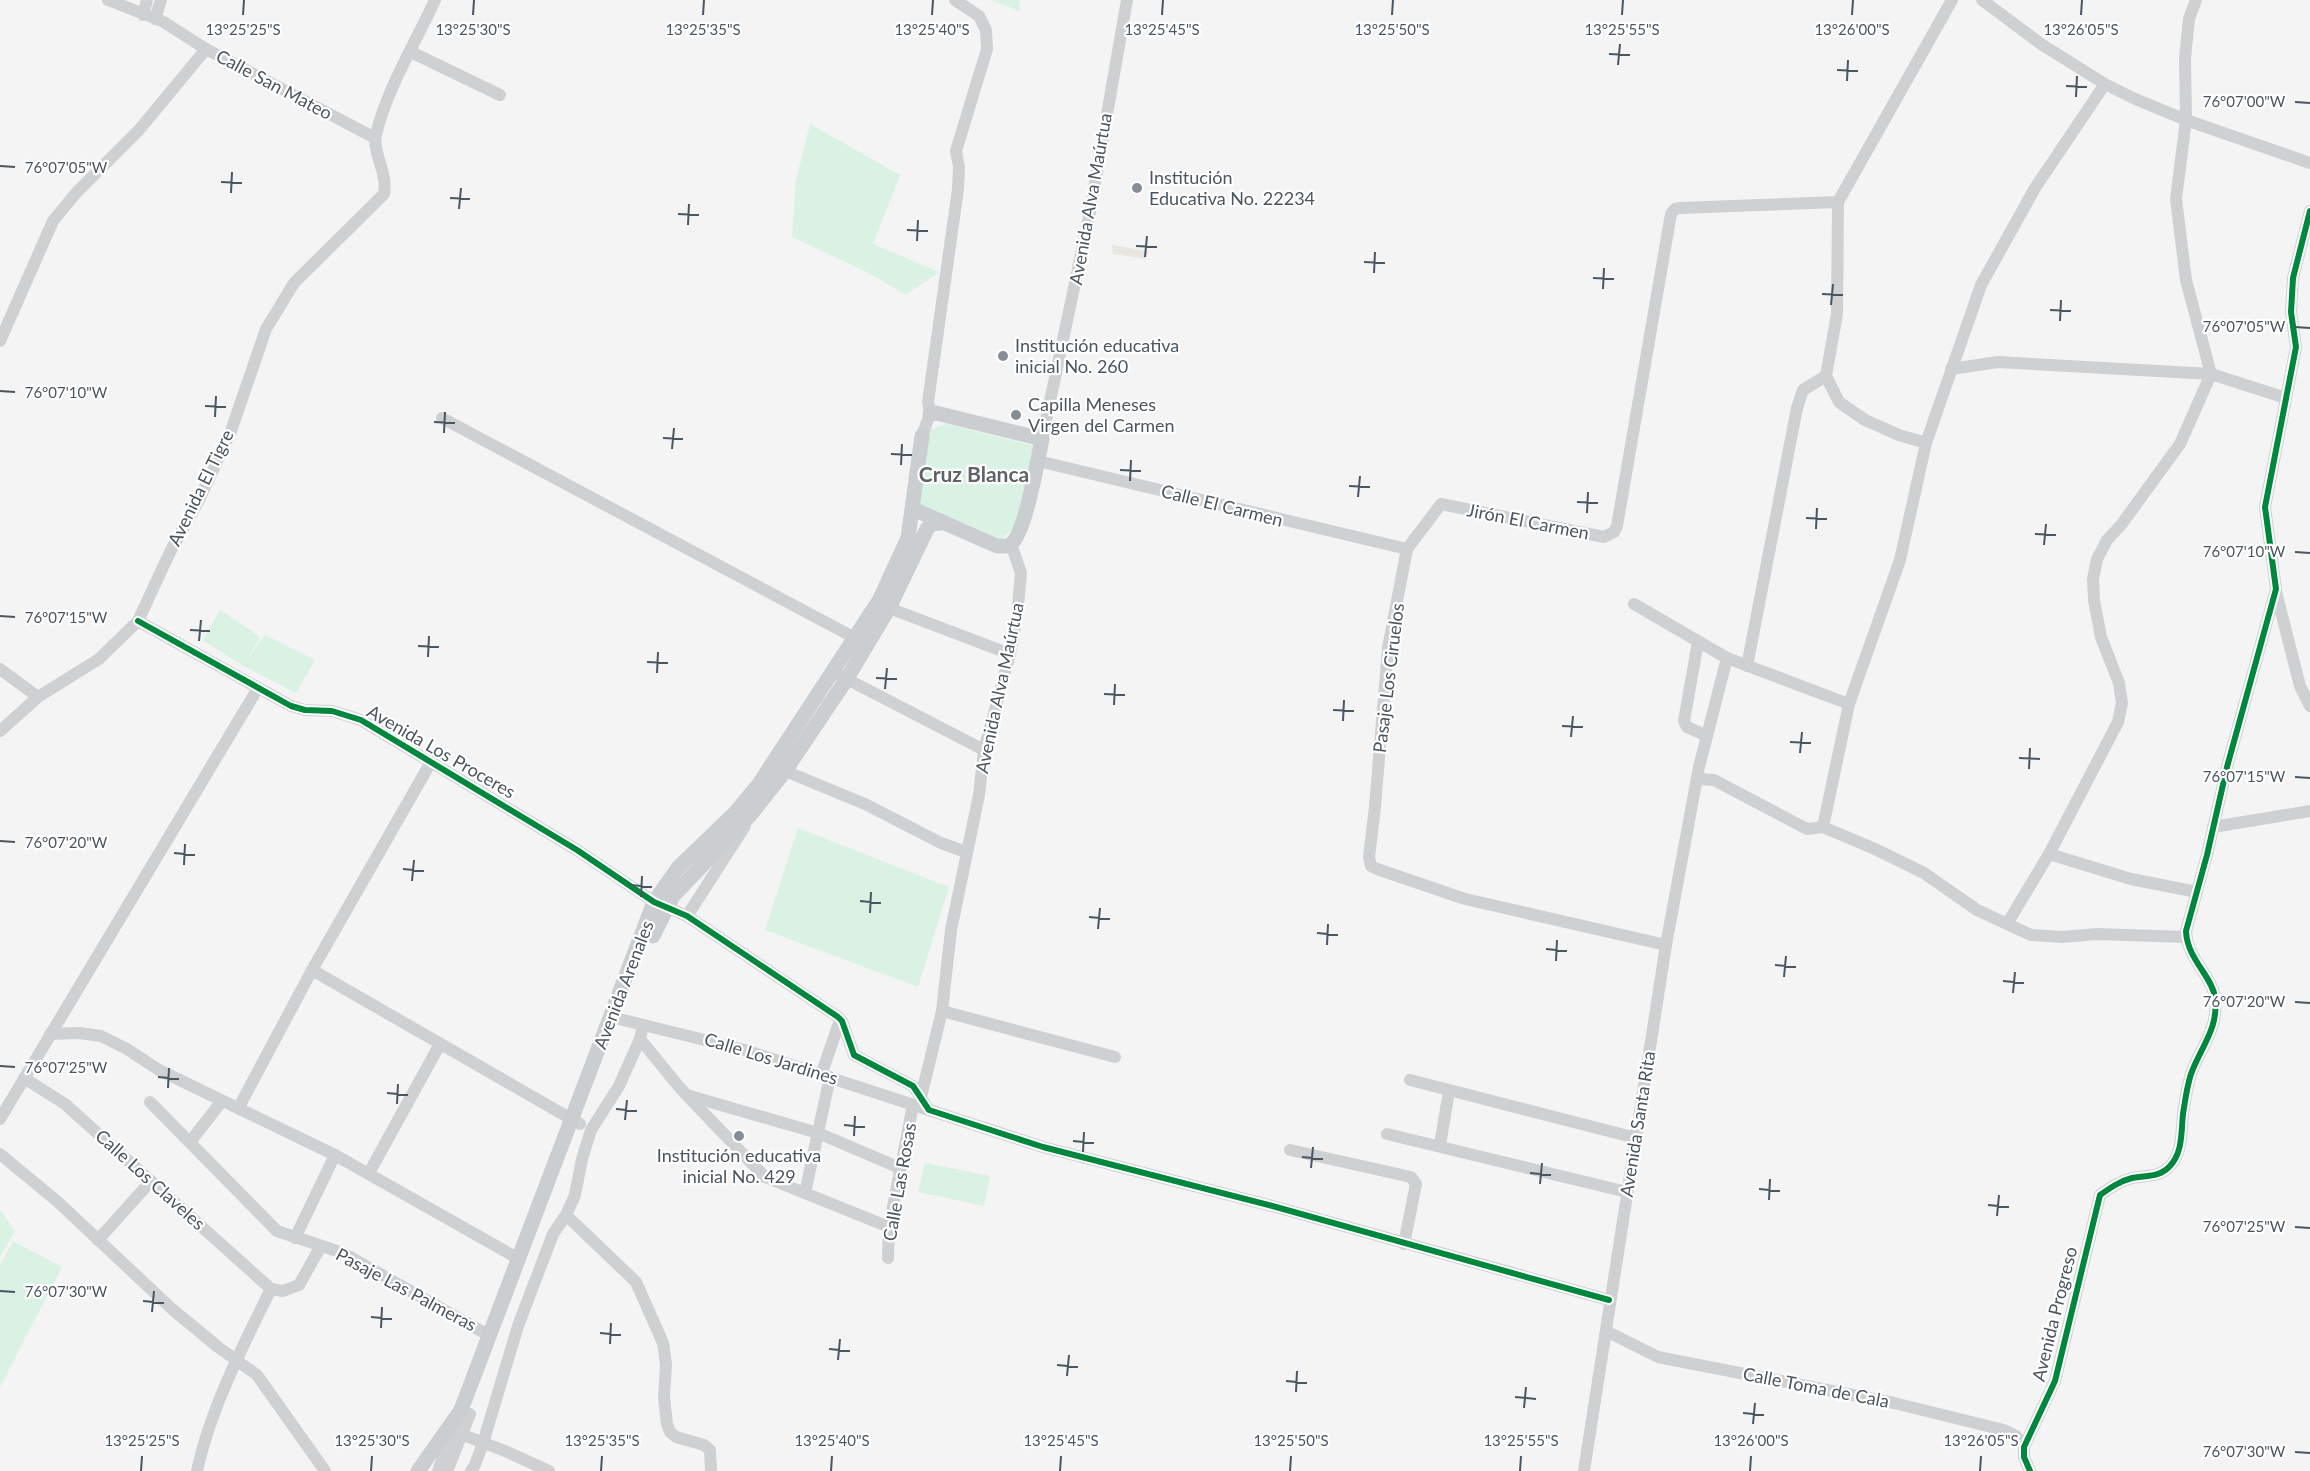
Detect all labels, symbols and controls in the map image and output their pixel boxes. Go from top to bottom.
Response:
text: 13°25'25"S [205,20,281,38]
text: 13°25'30"S [435,20,511,38]
text: 13°25'35"S [665,20,741,38]
text: 13°25'40"S [894,20,970,38]
text: 13°25'45"S [1124,20,1200,38]
text: 13°25'50"S [1354,20,1430,38]
text: 13°25'55"S [1584,20,1660,38]
text: 13°26'00"S [1814,20,1890,38]
text: 13°26'05"S [2043,20,2119,38]
street label: Calle San Mateo [213,44,336,124]
text: 76°07'00"W [2203,92,2286,110]
street label: Avenida Alva Maúrtua [1064,111,1116,286]
text: 76°07'05"W [25,158,108,176]
place label: Institución Educativa No. 22234 [1149,166,1315,209]
marker: Institución Educativa No. 22234 [1130,181,1144,195]
text: 76°07'05"W [2203,317,2286,335]
place label: Institución educativa inicial No. 260 [1015,334,1179,377]
marker: Institución educativa inicial No. 260 [996,349,1010,363]
text: 76°07'10"W [25,383,108,401]
place label: Capilla Meneses Virgen del Carmen [1028,393,1175,436]
marker: Capilla Meneses Virgen del Carmen [1009,408,1023,422]
street label: Avenida El Tigre [162,426,238,549]
district label: Cruz Blanca [919,461,1029,486]
street label: Calle El Carmen [1159,479,1285,531]
street label: Jirón El Carmen [1465,498,1591,544]
text: 76°07'10"W [2203,542,2286,560]
street label: Avenida Alva Maúrtua [970,600,1028,775]
street label: Pasaje Los Ciruelos [1368,602,1408,754]
text: 76°07'15"W [25,608,108,626]
street label: Avenida Los Proceres [363,700,520,803]
text: 76°07'15"W [2203,767,2286,785]
text: 76°07'20"W [25,833,108,851]
street label: Avenida Arenales [588,917,658,1052]
text: 76°07'20"W [2203,992,2286,1010]
street label: Calle Los Jardines [702,1027,841,1089]
street label: Avenida Santa Rita [1615,1049,1659,1198]
text: 76°07'25"W [25,1058,108,1076]
street label: Calle Las Rosas [878,1121,920,1243]
street label: Calle Los Claveles [91,1124,210,1234]
marker: Institución educativa inicial No. 429 [732,1129,746,1143]
place label: Institución educativa inicial No. 429 [657,1144,821,1187]
text: 76°07'25"W [2203,1217,2286,1235]
street label: Pasaje Las Palmeras [332,1243,481,1336]
street label: Avenida Progreso [2027,1244,2081,1383]
text: 76°07'30"W [25,1282,108,1300]
street label: Calle Toma de Cala [1741,1362,1891,1412]
text: 13°25'25"S [104,1431,180,1449]
text: 13°25'30"S [334,1431,410,1449]
text: 13°25'35"S [564,1431,640,1449]
text: 13°25'40"S [794,1431,870,1449]
text: 13°25'45"S [1023,1431,1099,1449]
text: 13°25'50"S [1253,1431,1329,1449]
text: 13°25'55"S [1483,1431,1559,1449]
text: 13°26'00"S [1713,1431,1789,1449]
text: 13°26'05"S [1943,1431,2019,1449]
text: 76°07'30"W [2203,1442,2286,1460]

